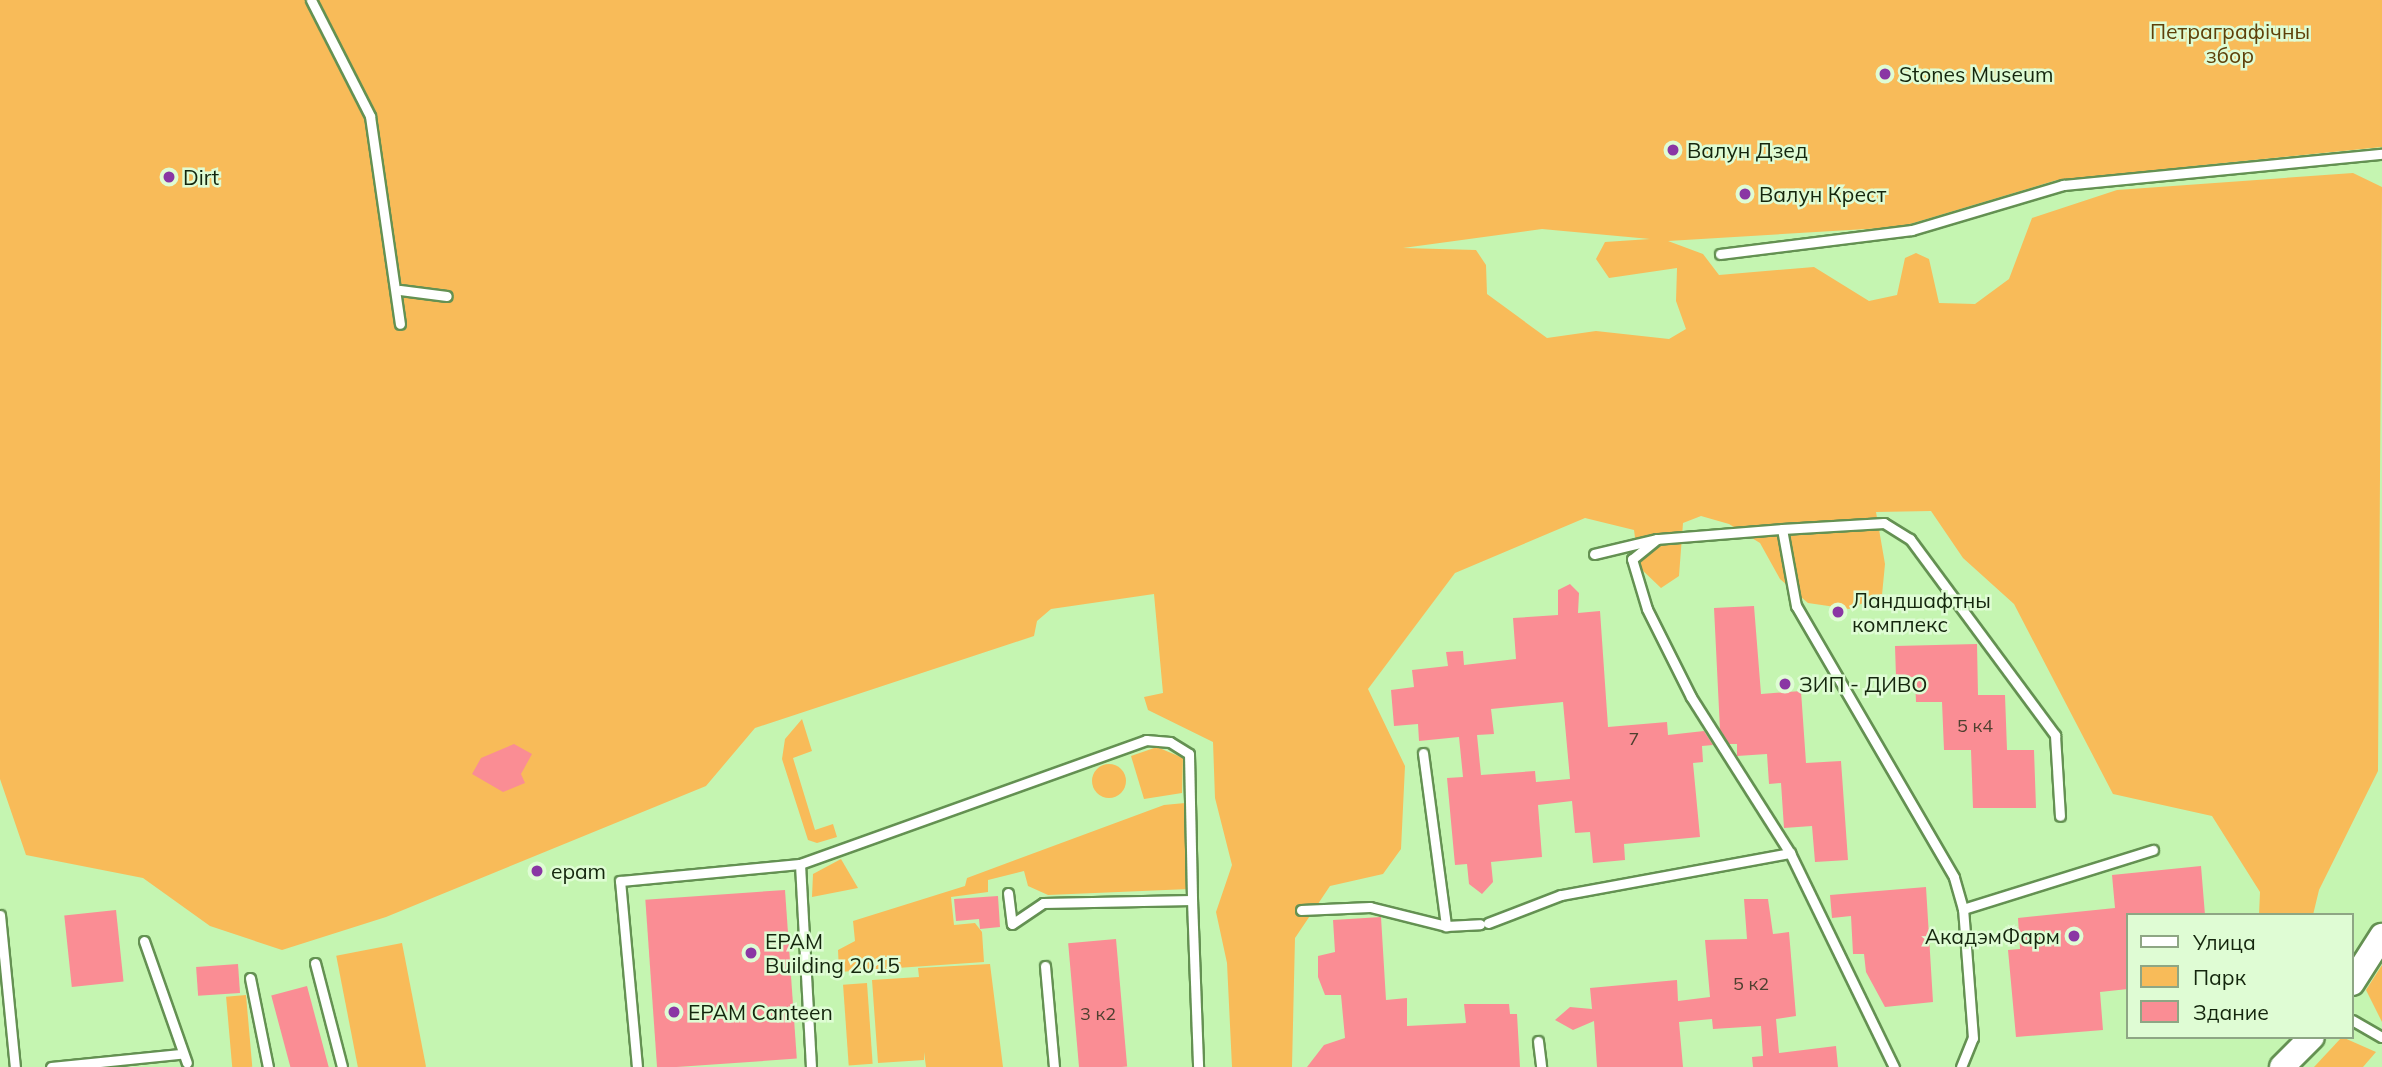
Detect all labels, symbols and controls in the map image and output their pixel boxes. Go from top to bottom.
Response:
park label: Петраграфічны збор [2150,18,2310,68]
place label: Stones Museum [1899,61,2053,87]
marker: Stones Museum [1877,66,1893,82]
place label: Валун Дзед [1687,137,1808,163]
marker: Валун Дзед [1665,142,1681,158]
place label: Dirt [183,164,219,190]
marker: Dirt [161,169,177,185]
place label: Валун Крест [1759,181,1886,207]
marker: Валун Крест [1737,186,1753,202]
place label: Ландшафтны комплекс [1852,587,1991,637]
marker: Ландшафтны комплекс [1830,604,1846,620]
place label: ЗИП - ДИВО [1799,671,1927,697]
marker: ЗИП - ДИВО [1777,676,1793,692]
house number: 5 к4 [1957,715,1993,737]
house number: 7 [1629,728,1639,750]
place label: epam [551,858,606,884]
marker: epam [529,863,545,879]
legend [2126,913,2354,1039]
place label: АкадэмФарм [1925,923,2060,949]
place label: EPAM Building 2015 [765,928,900,978]
marker: АкадэмФарм [2066,928,2082,944]
text: Улица [2193,929,2256,955]
marker: EPAM Building 2015 [743,945,759,961]
text: Парк [2193,964,2246,990]
house number: 5 к2 [1733,973,1769,995]
place label: EPAM Canteen [688,999,833,1025]
text: Здание [2193,999,2269,1025]
house number: 3 к2 [1080,1003,1116,1025]
marker: EPAM Canteen [666,1004,682,1020]

